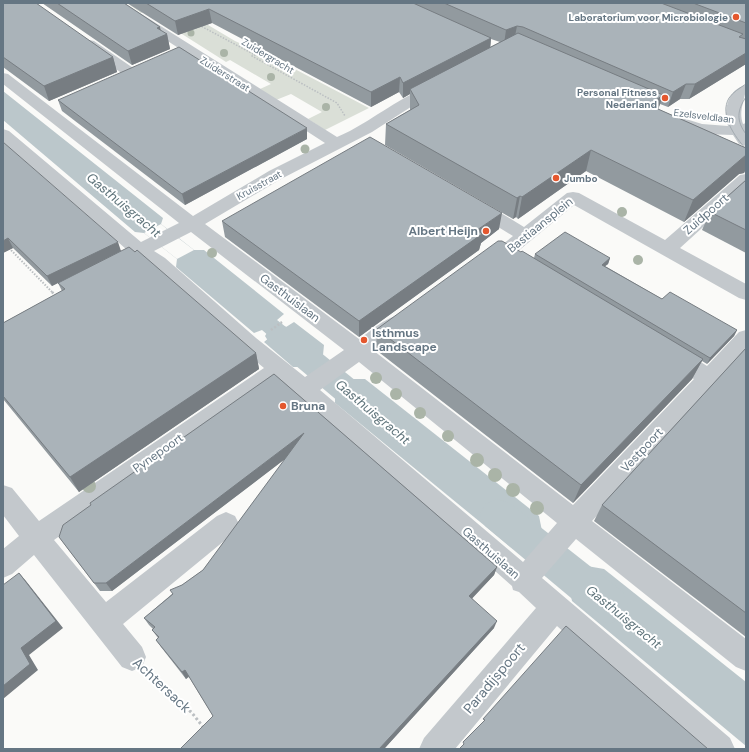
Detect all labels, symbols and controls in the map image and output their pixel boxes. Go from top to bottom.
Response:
place label: Laboratorium voor Microbiologie [569,11,728,24]
marker: Laboratorium voor Microbiologie [731,12,741,22]
street label: Zuidergracht [239,35,297,77]
street label: Zuiderstraat [198,54,252,94]
place label: Personal Fitness Nederland [577,86,657,111]
marker: Personal Fitness Nederland [660,93,670,103]
street label: Ezelsveldlaan [673,106,735,126]
street label: Kruisstraat [234,167,284,203]
water label: Gasthuisgracht [83,169,166,242]
place label: Jumbo [564,172,598,185]
marker: Jumbo [551,173,561,183]
street label: Zuidpoort [680,190,732,238]
street label: Bastiaansplein [504,194,576,256]
place label: Albert Heijn [409,223,478,239]
marker: Albert Heijn [481,226,491,236]
street label: Gasthuislaan [257,270,323,326]
place label: Isthmus Landscape [372,325,437,355]
marker: Isthmus Landscape [359,335,369,345]
water label: Gasthuisgracht [332,376,415,449]
place label: Bruna [291,398,325,414]
marker: Bruna [278,401,288,411]
street label: Vestpoort [617,424,667,476]
street label: Pynepoort [130,430,187,476]
street label: Gasthuislaan [459,524,523,583]
water label: Gasthuisgracht [583,581,666,653]
street label: Paradijspoort [459,639,529,717]
street label: Achtersack [129,653,195,717]

